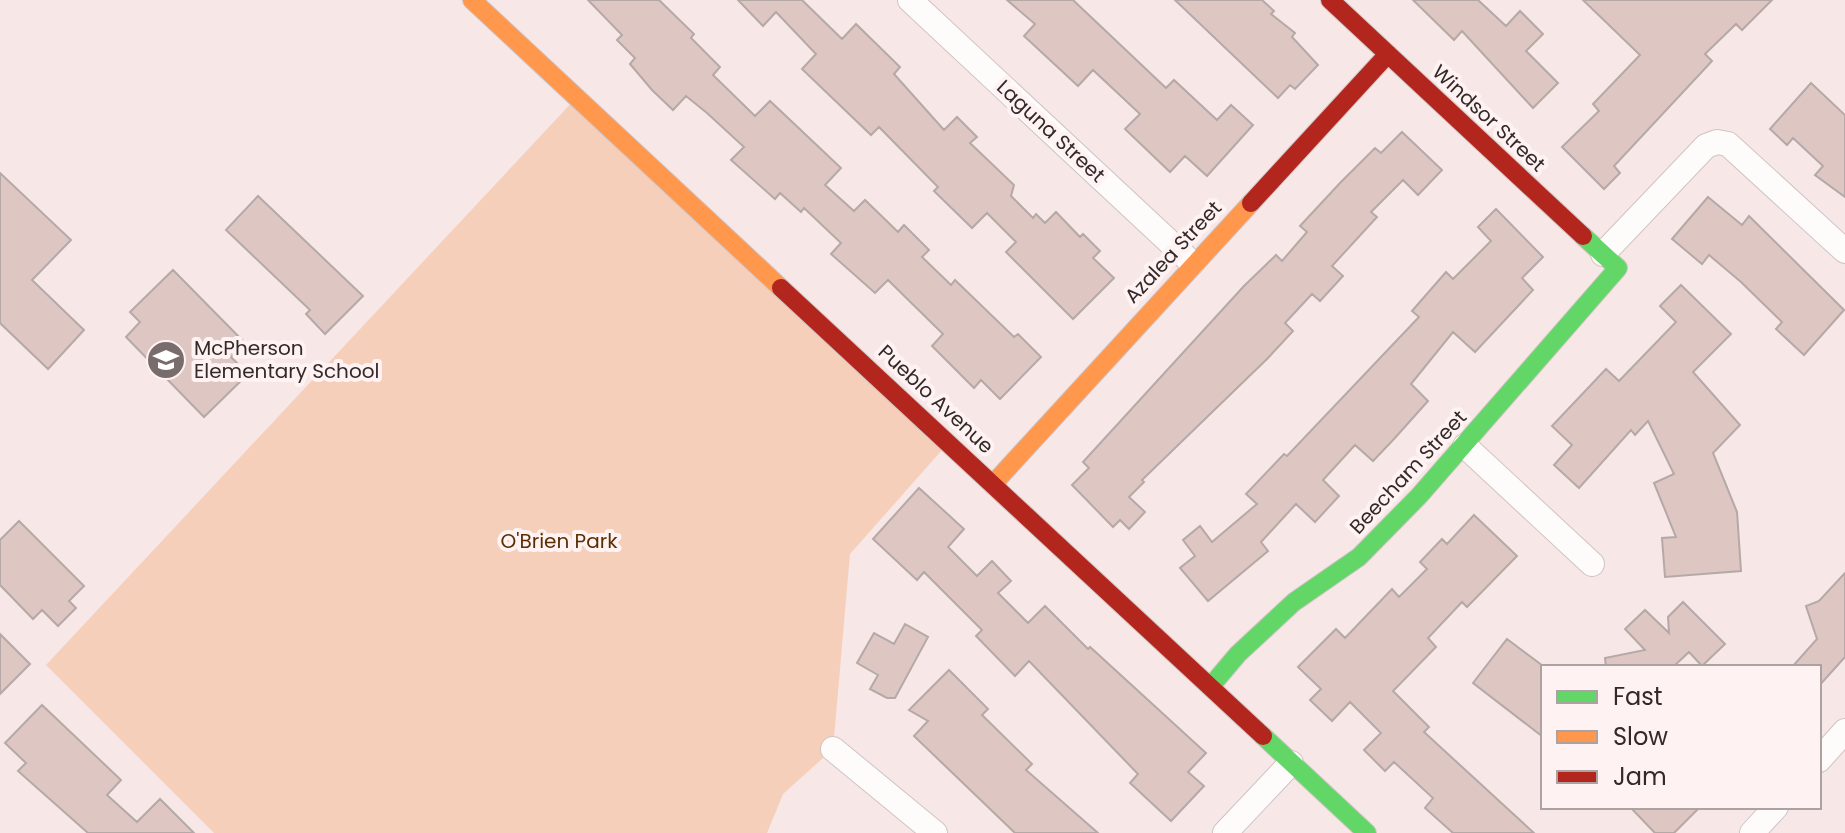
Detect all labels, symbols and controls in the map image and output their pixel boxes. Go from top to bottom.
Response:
street label: Windsor Street [1426,58,1552,178]
street label: Laguna Street [991,73,1111,189]
street label: Azalea Street [1118,195,1228,309]
place label: McPherson Elementary School [194,334,379,385]
street label: Pueblo Avenue [872,338,1000,460]
school or university icon: McPherson Elementary School [145,339,187,381]
street label: Beecham Street [1343,404,1473,540]
park label: O'Brien Park [501,527,618,555]
legend [1541,665,1821,809]
text: Fast [1613,680,1663,713]
text: Slow [1613,720,1668,753]
text: Jam [1613,760,1667,793]

